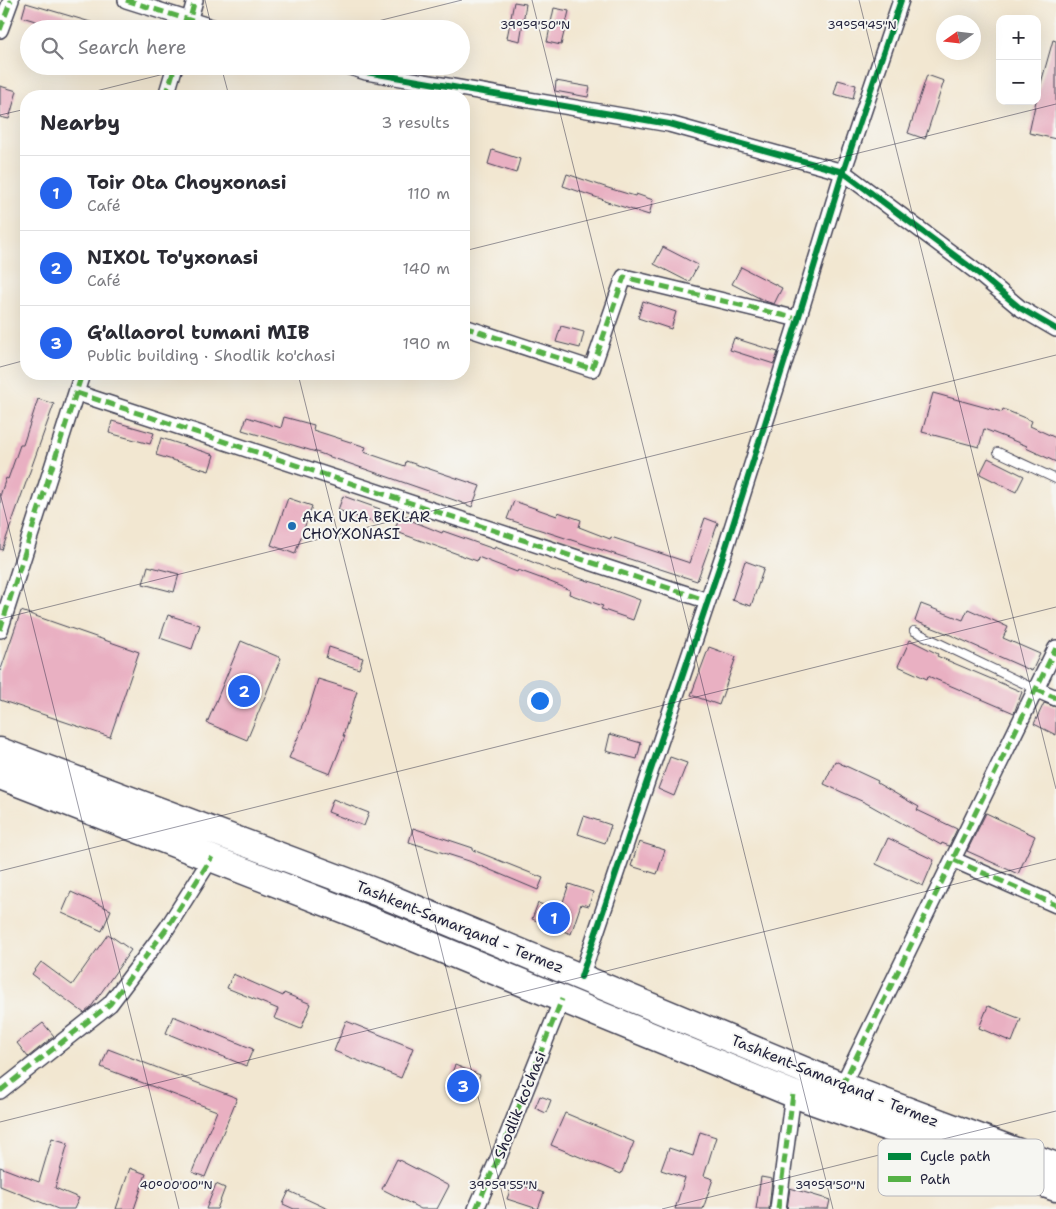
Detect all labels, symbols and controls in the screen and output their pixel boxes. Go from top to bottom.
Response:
north arrow [936,15,981,60]
map controls [996,15,1041,105]
button: + [996,15,1041,60]
text: 39°59'50"N [500,17,570,33]
text: 39°59'45"N [827,17,897,33]
search box [20,20,470,75]
icon: search [38,34,66,62]
text: Search here [78,35,187,60]
button: − [996,60,1041,105]
text: Nearby [40,109,120,137]
text: 3 results [381,112,450,133]
text: Toir Ota Choyxonasi [87,170,287,195]
text: 1 [52,183,60,204]
text: 110 m [407,183,450,204]
text: Café [87,195,121,216]
text: NIXOL To'yxonasi [87,245,258,270]
text: 2 [50,258,62,279]
text: 140 m [403,258,450,279]
text: Café [87,270,121,291]
text: G'allaorol tumani MIB [87,320,310,345]
text: 3 [50,333,62,354]
text: 190 m [403,333,450,354]
text: Public building · Shodlik ko'chasi [87,345,336,366]
place label: AKA UKA BEKLAR CHOYXONASI [302,507,430,544]
marker: AKA UKA BEKLAR CHOYXONASI [286,520,298,532]
pin: 2 [228,672,260,710]
your location [527,688,553,714]
street label: Tashkent-Samarqand - Termez [353,876,567,978]
pin: 1 [538,899,570,937]
street label: Tashkent-Samarqand - Termez [728,1030,942,1132]
street label: Shodlik ko'chasi [489,1048,551,1162]
pin: 3 [447,1067,479,1105]
legend [878,1139,1044,1196]
text: Cycle path [920,1147,991,1165]
text: Path [920,1170,951,1188]
text: 40°00'00"N [139,1177,213,1193]
text: 39°59'55"N [469,1177,537,1193]
text: 39°59'50"N [795,1177,865,1193]

